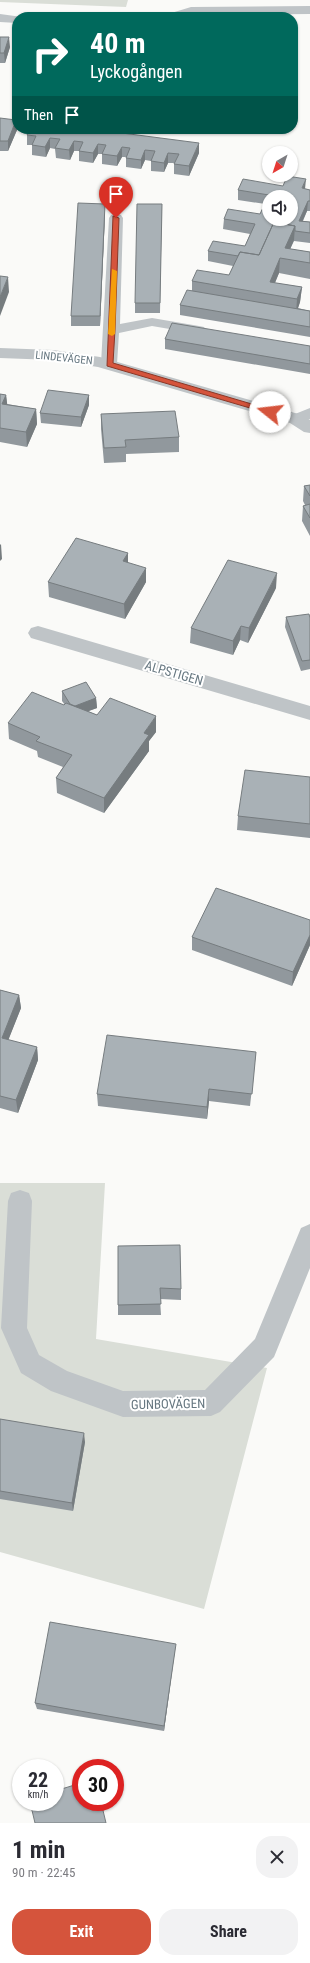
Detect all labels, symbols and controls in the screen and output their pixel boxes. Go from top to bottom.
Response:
text: 40 m [90,27,146,60]
icon: right [24,28,76,80]
text: Lyckogången [90,61,183,82]
icon: arrive [61,104,83,126]
text: Then [24,106,53,124]
north arrow [262,146,298,182]
map controls [262,146,298,226]
pin [99,177,133,218]
icon: arrive [105,183,127,205]
button: sound [262,190,298,226]
street label: LINDEVÄGEN [35,349,93,367]
position arrow [249,391,291,433]
street label: ALPSTIGEN [143,658,205,688]
street label: GUNBOVÄGEN [131,1396,205,1412]
speed limit sign: 30 [72,1759,124,1811]
text: 22 [28,1768,48,1792]
text: km/h [28,1789,48,1800]
text: 1 min [12,1836,65,1864]
button: close [256,1836,298,1878]
text: 90 m · 22:45 [12,1865,75,1880]
button: Exit [12,1909,151,1955]
button: Share [159,1909,298,1955]

